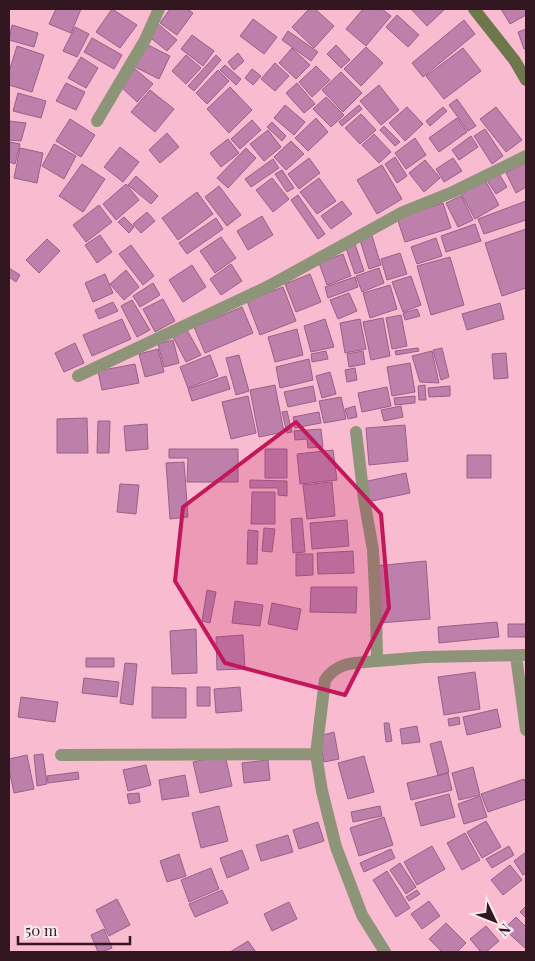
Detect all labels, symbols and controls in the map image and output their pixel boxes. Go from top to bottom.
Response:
north arrow [470,896,520,946]
scale bar [18,914,130,946]
text: 50 m [25,920,58,940]
text: N [494,920,515,940]

